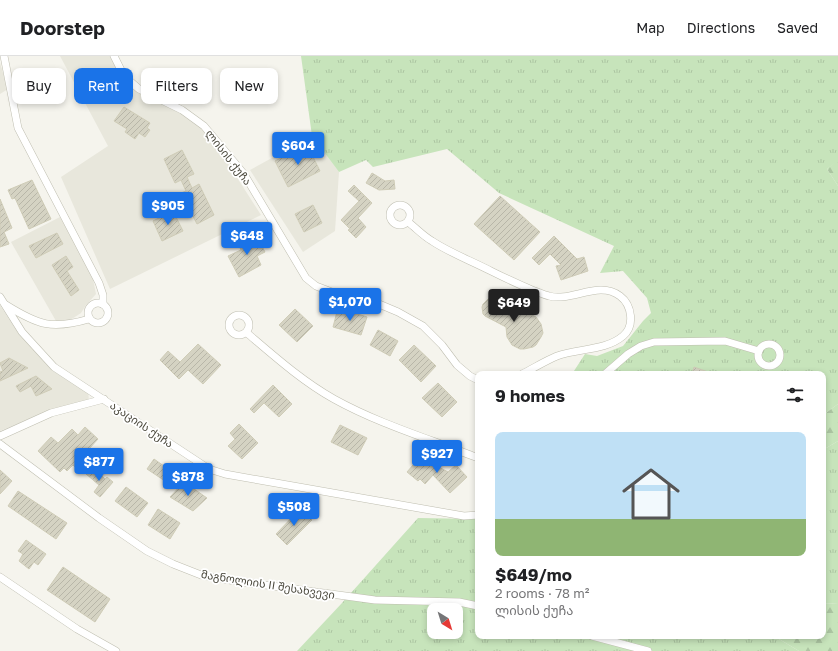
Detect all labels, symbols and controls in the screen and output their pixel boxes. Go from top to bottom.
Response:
text: Doorstep [20,16,105,39]
text: Map [636,19,665,36]
text: Directions [687,19,755,36]
text: Saved [777,19,818,36]
chip: Buy [12,68,66,104]
chip: Rent [74,68,133,104]
chip: Filters [141,68,212,104]
chip: New [220,68,278,104]
street label: ლისის ქუჩა [203,127,255,188]
pin: $604 [274,132,322,166]
text: $604 [281,137,315,153]
pin: $905 [144,192,192,226]
text: $905 [151,197,185,213]
pin: $648 [223,222,271,256]
text: $648 [230,227,264,243]
pin: $1,070 [317,288,383,322]
pin: $649 [490,289,538,323]
text: $1,070 [328,293,372,309]
text: $649 [497,294,531,310]
icon: filters [784,384,806,406]
text: 9 homes [495,385,565,406]
street label: აკაციის ქუჩა [107,398,176,451]
pin: $927 [413,440,461,474]
text: $927 [421,445,453,461]
pin: $877 [75,448,123,482]
text: $877 [83,453,115,469]
icon: home [615,458,687,530]
pin: $878 [164,463,212,497]
text: $878 [172,468,204,484]
pin: $508 [270,493,318,527]
text: $508 [277,498,311,514]
text: $649/mo [495,564,572,585]
street label: მაგნოლიის II შესახვევი [200,567,336,602]
text: 2 rooms · 78 m² [495,585,589,601]
text: ლისის ქუჩა [495,602,573,618]
north arrow [427,603,463,639]
map controls [427,603,463,639]

